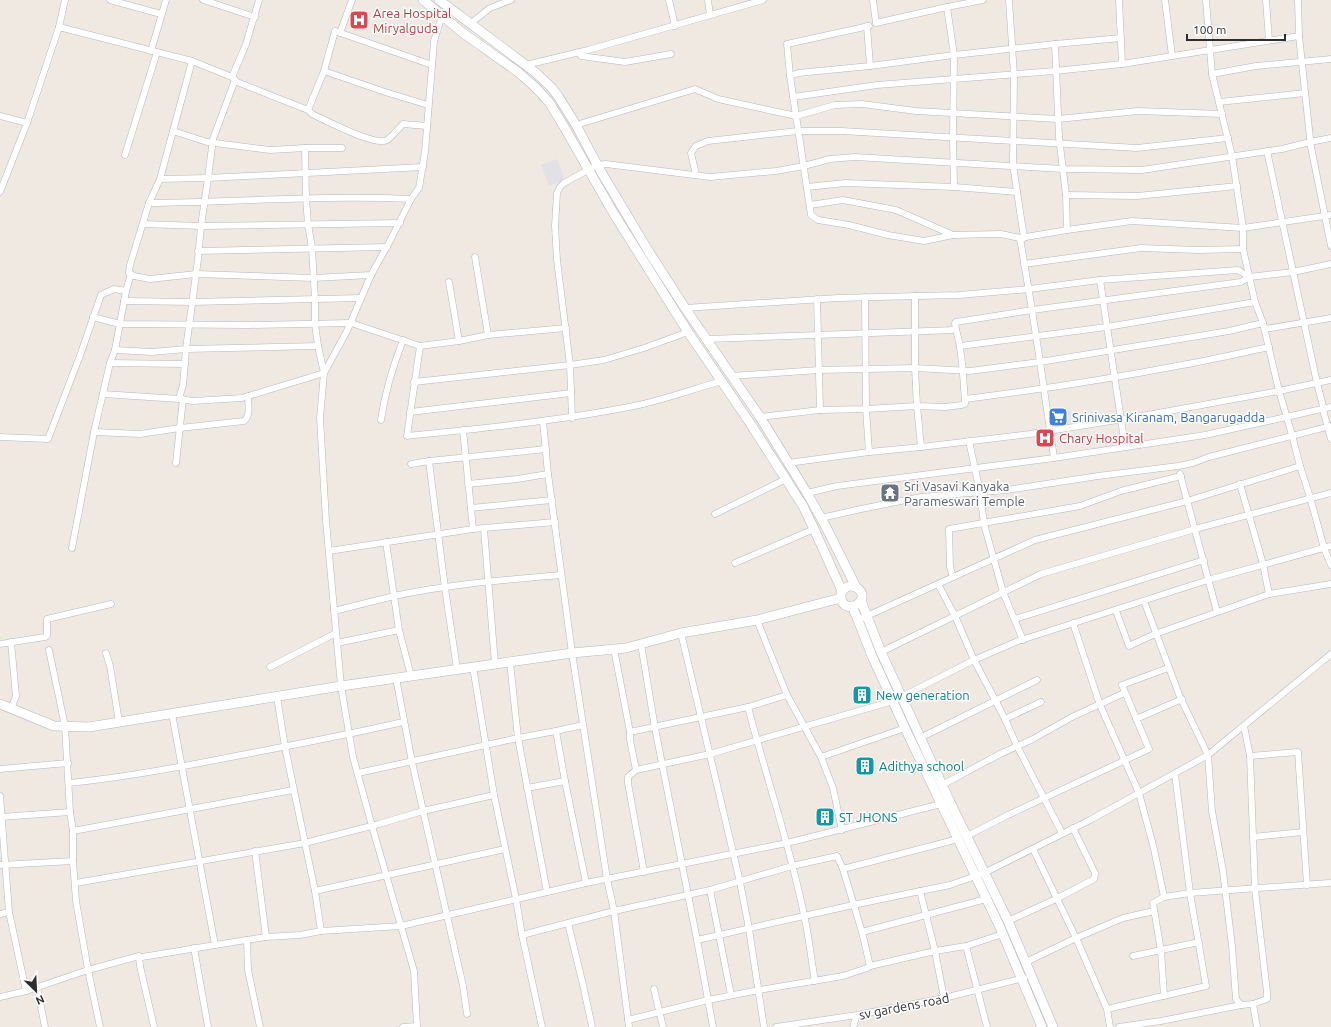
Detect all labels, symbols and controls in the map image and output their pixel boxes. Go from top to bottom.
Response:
place label: Area Hospital Miryalguda [373,6,452,35]
hospital icon: Area Hospital Miryalguda [348,9,370,31]
scale bar [1187,16,1285,42]
text: 100 m [1193,23,1226,36]
supermarket icon: Srinivasa Kiranam, Bangarugadda [1047,406,1069,428]
place label: Srinivasa Kiranam, Bangarugadda [1072,410,1265,425]
hospital icon: Chary Hospital [1034,427,1056,449]
place label: Chary Hospital [1059,431,1144,445]
place label: Sri Vasavi Kanyaka Parameswari Temple [904,479,1025,508]
temple icon: Sri Vasavi Kanyaka Parameswari Temple [879,482,901,504]
building icon: New generation [851,684,873,706]
place label: New generation [876,688,970,702]
building icon: Adithya school [854,755,876,777]
place label: Adithya school [879,759,965,773]
building icon: ST JHONS [814,806,836,828]
place label: ST JHONS [839,810,898,824]
north arrow [16,971,56,1011]
street label: sv gardens road [858,990,950,1022]
text: N [34,993,46,1007]

